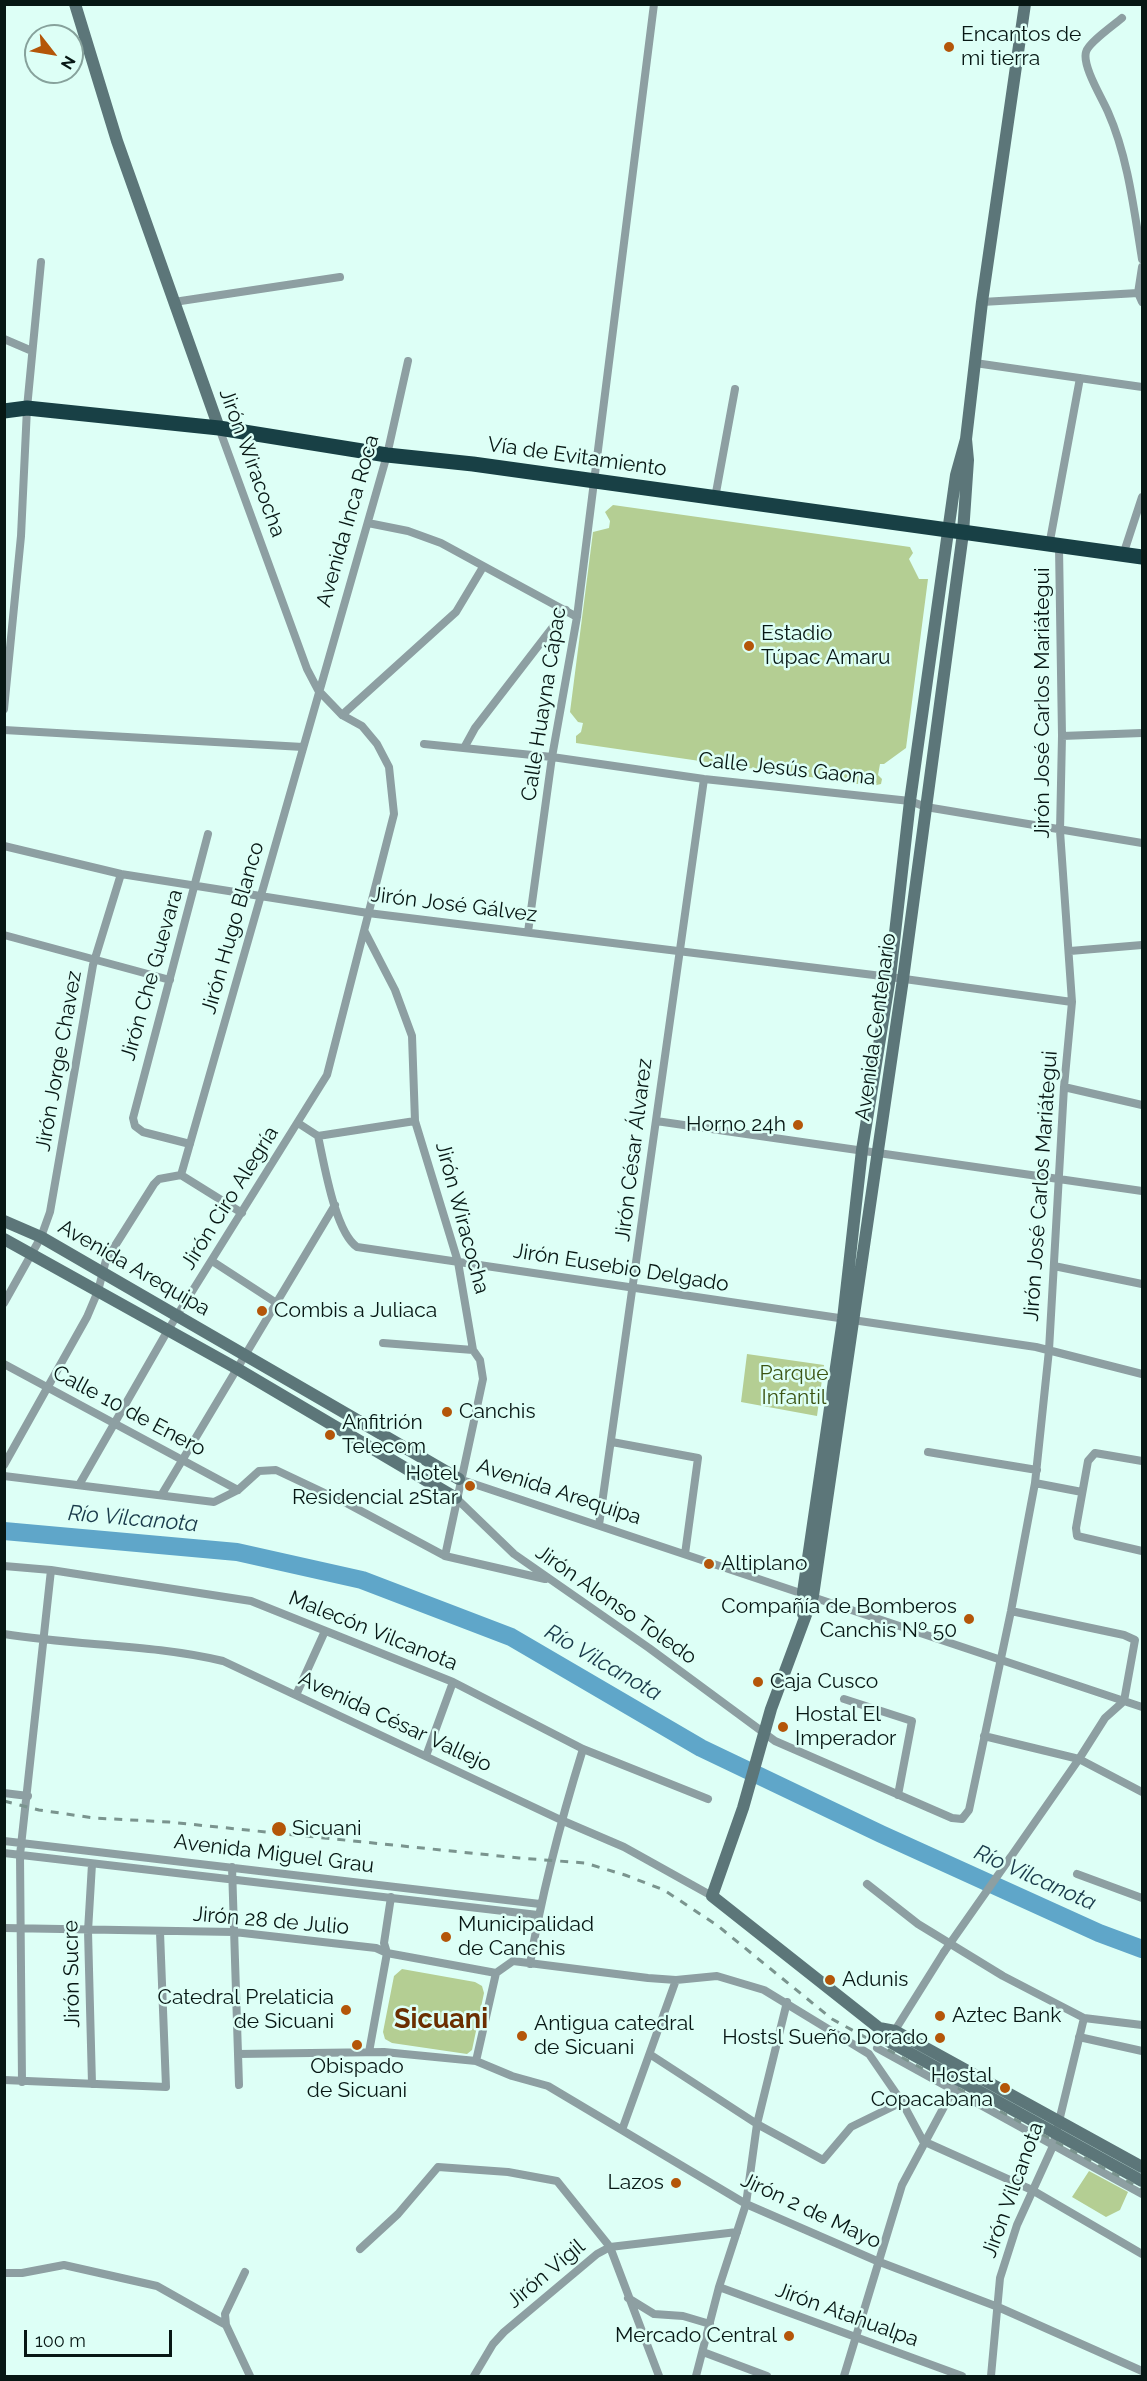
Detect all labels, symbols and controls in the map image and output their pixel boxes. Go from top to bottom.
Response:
place label: Encantos de mi tierra [961,22,1081,72]
north arrow [24,24,84,84]
marker: Encantos de mi tierra [942,40,956,54]
text: N [57,52,79,73]
street label: Jirón Wiracocha [213,385,291,541]
street label: Avenida Inca Roca [311,432,385,610]
street label: Vía de Evitamiento [486,432,668,482]
street label: Jirón José Carlos Mariátegui [1030,567,1056,839]
street label: Calle Huayna Cápac [516,605,572,803]
place label: Estadio Túpac Amaru [761,621,891,671]
marker: Estadio Túpac Amaru [742,639,756,653]
street label: Calle Jesús Gaona [697,747,877,791]
street label: Jirón Hugo Blanco [196,839,270,1017]
street label: Jirón José Gálvez [369,882,539,928]
street label: Jirón Che Guevara [116,887,188,1063]
street label: Avenida Centenario [850,931,902,1123]
street label: Jirón Jorge Chavez [31,969,87,1153]
street label: Jirón José Carlos Mariátegui [1019,1050,1063,1322]
street label: Jirón César Álvarez [610,1057,658,1243]
place label: Horno 24h [686,1112,786,1138]
marker: Horno 24h [791,1118,805,1132]
street label: Jirón Ciro Alegría [176,1122,284,1274]
street label: Jirón Wiracocha [430,1139,494,1297]
street label: Avenida Arequipa [54,1214,214,1322]
street label: Jirón Eusebio Delgado [512,1239,730,1297]
place label: Combis a Juliaca [274,1298,437,1324]
marker: Combis a Juliaca [255,1304,269,1318]
street label: Calle 10 de Enero [48,1360,210,1462]
park label: Parque Infantil [759,1361,829,1411]
place label: Canchis [459,1399,536,1425]
marker: Canchis [440,1405,454,1419]
place label: Anfitrión Telecom [342,1410,426,1460]
marker: Anfitrión Telecom [323,1428,337,1442]
street label: Avenida Arequipa [474,1454,644,1530]
place label: Hotel Residencial 2Star [292,1461,458,1511]
marker: Hotel Residencial 2Star [463,1479,477,1493]
water label: Río Vilcanota [67,1500,199,1538]
street label: Jirón Alonso Toledo [531,1540,701,1670]
place label: Altiplano [721,1551,807,1577]
marker: Altiplano [702,1557,716,1571]
street label: Malecón Vilcanota [285,1586,461,1676]
place label: Compañía de Bomberos Canchis Nº 50 [721,1594,957,1644]
marker: Compañía de Bomberos Canchis Nº 50 [962,1612,976,1626]
water label: Río Vilcanota [540,1619,666,1707]
street label: Avenida César Vallejo [295,1666,495,1778]
place label: Caja Cusco [770,1669,878,1695]
marker: Caja Cusco [751,1675,765,1689]
place label: Hostal El Imperador [795,1702,896,1752]
marker: Hostal El Imperador [776,1720,790,1734]
place label: Sicuani [292,1816,362,1842]
marker: Sicuani [270,1820,288,1838]
street label: Avenida Miguel Grau [172,1829,376,1879]
water label: Río Vilcanota [970,1839,1100,1917]
street label: Jirón 28 de Julio [192,1902,350,1940]
place label: Municipalidad de Canchis [458,1912,594,1962]
street label: Jirón Sucre [58,1920,86,2028]
marker: Municipalidad de Canchis [439,1930,453,1944]
place label: Adunis [842,1967,908,1993]
marker: Adunis [823,1973,837,1987]
place label: Catedral Prelaticia de Sicuani [157,1985,334,2035]
marker: Catedral Prelaticia de Sicuani [339,2003,353,2017]
place label: Aztec Bank [952,2003,1061,2029]
district label: Sicuani [394,2004,488,2036]
marker: Aztec Bank [933,2009,947,2023]
place label: Antigua catedral de Sicuani [534,2011,694,2061]
place label: Hostsl Sueño Dorado [722,2025,928,2051]
marker: Antigua catedral de Sicuani [515,2029,529,2043]
marker: Hostsl Sueño Dorado [933,2031,947,2045]
marker: Obispado de Sicuani [350,2038,364,2052]
place label: Obispado de Sicuani [307,2054,407,2104]
place label: Hostal Copacabana [871,2063,993,2113]
marker: Hostal Copacabana [998,2081,1012,2095]
street label: Jirón Vilcanota [977,2119,1049,2261]
street label: Jirón 2 de Mayo [737,2168,885,2254]
place label: Lazos [608,2170,664,2196]
marker: Lazos [669,2176,683,2190]
street label: Jirón Vigil [502,2234,590,2314]
street label: Jirón Atahualpa [772,2277,922,2353]
scale bar [27,2318,176,2356]
place label: Mercado Central [615,2323,777,2349]
marker: Mercado Central [782,2329,796,2343]
text: 100 m [35,2330,86,2351]

